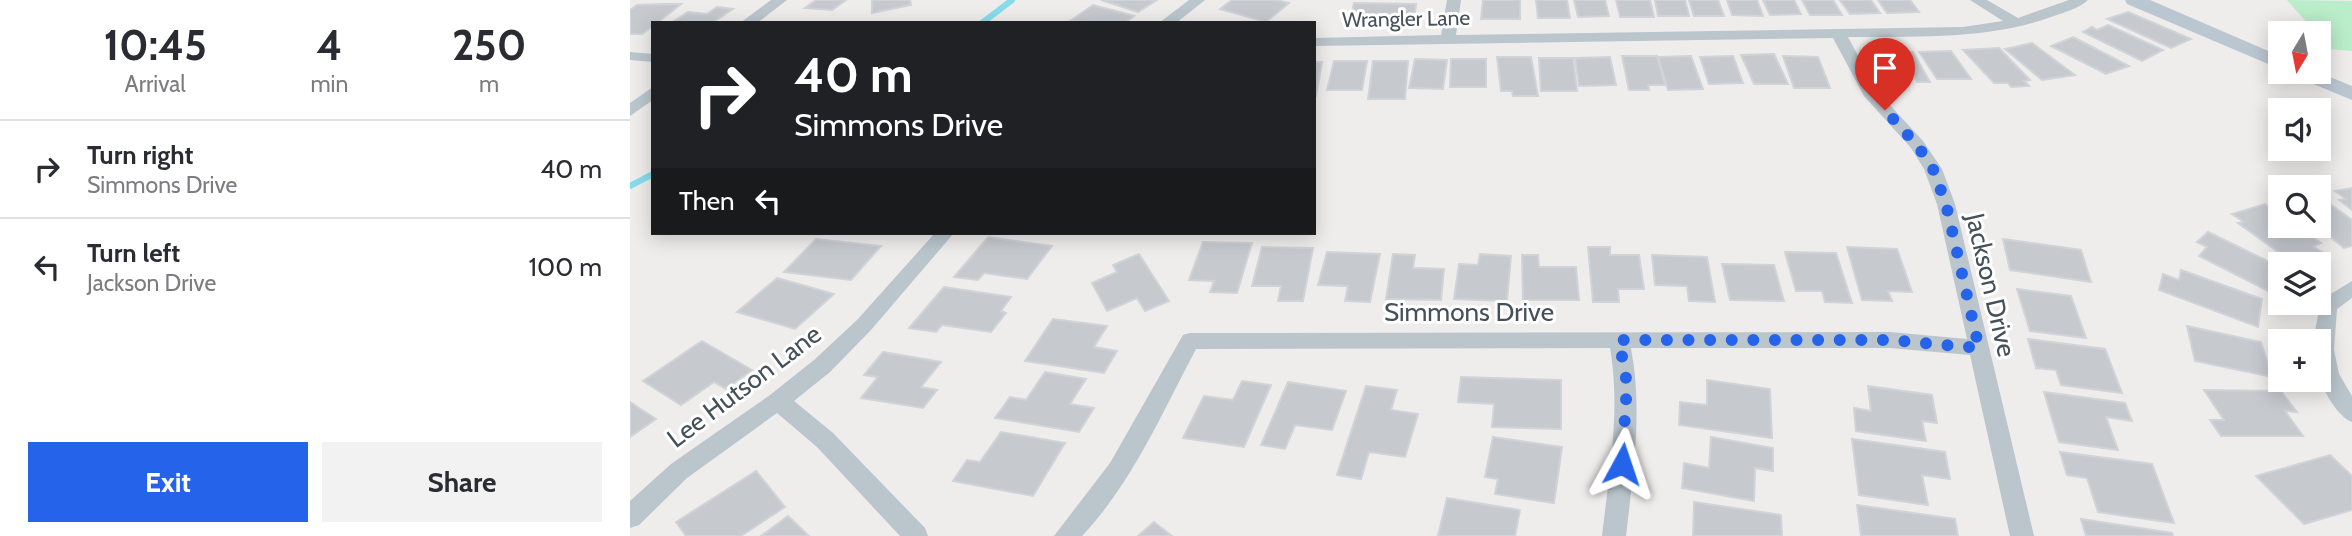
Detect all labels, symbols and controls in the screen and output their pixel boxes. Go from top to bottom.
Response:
street label: Wrangler Lane [1342,5,1470,32]
text: 10:45 [104,19,207,71]
text: 4 [316,19,342,71]
text: 250 [452,19,526,71]
north arrow [2268,21,2331,84]
map controls [2268,21,2331,392]
pin [1855,38,1915,110]
text: 40 m [794,45,913,104]
icon: right [679,49,770,140]
icon: arrive [1866,49,1904,87]
text: Arrival [125,70,186,98]
text: min [310,70,348,98]
text: m [479,70,499,98]
button: sound [2268,98,2331,161]
text: Simmons Drive [794,105,1003,144]
text: Turn right [87,139,193,171]
icon: right [28,150,66,188]
text: 40 m [540,153,602,185]
text: Simmons Drive [87,171,237,199]
button: search [2268,175,2331,238]
icon: left [749,182,787,220]
text: Then [679,185,735,217]
street label: Jackson Drive [1959,209,2023,360]
text: Turn left [87,237,180,269]
icon: left [28,248,66,286]
text: 100 m [529,251,602,283]
button: layers [2268,252,2331,315]
text: Jackson Drive [87,269,216,297]
street label: Simmons Drive [1384,296,1554,328]
street label: Lee Hutson Lane [661,318,827,454]
button: + [2268,329,2331,392]
position arrow [1585,427,1659,501]
button: Exit [28,442,308,522]
button: Share [322,442,602,522]

